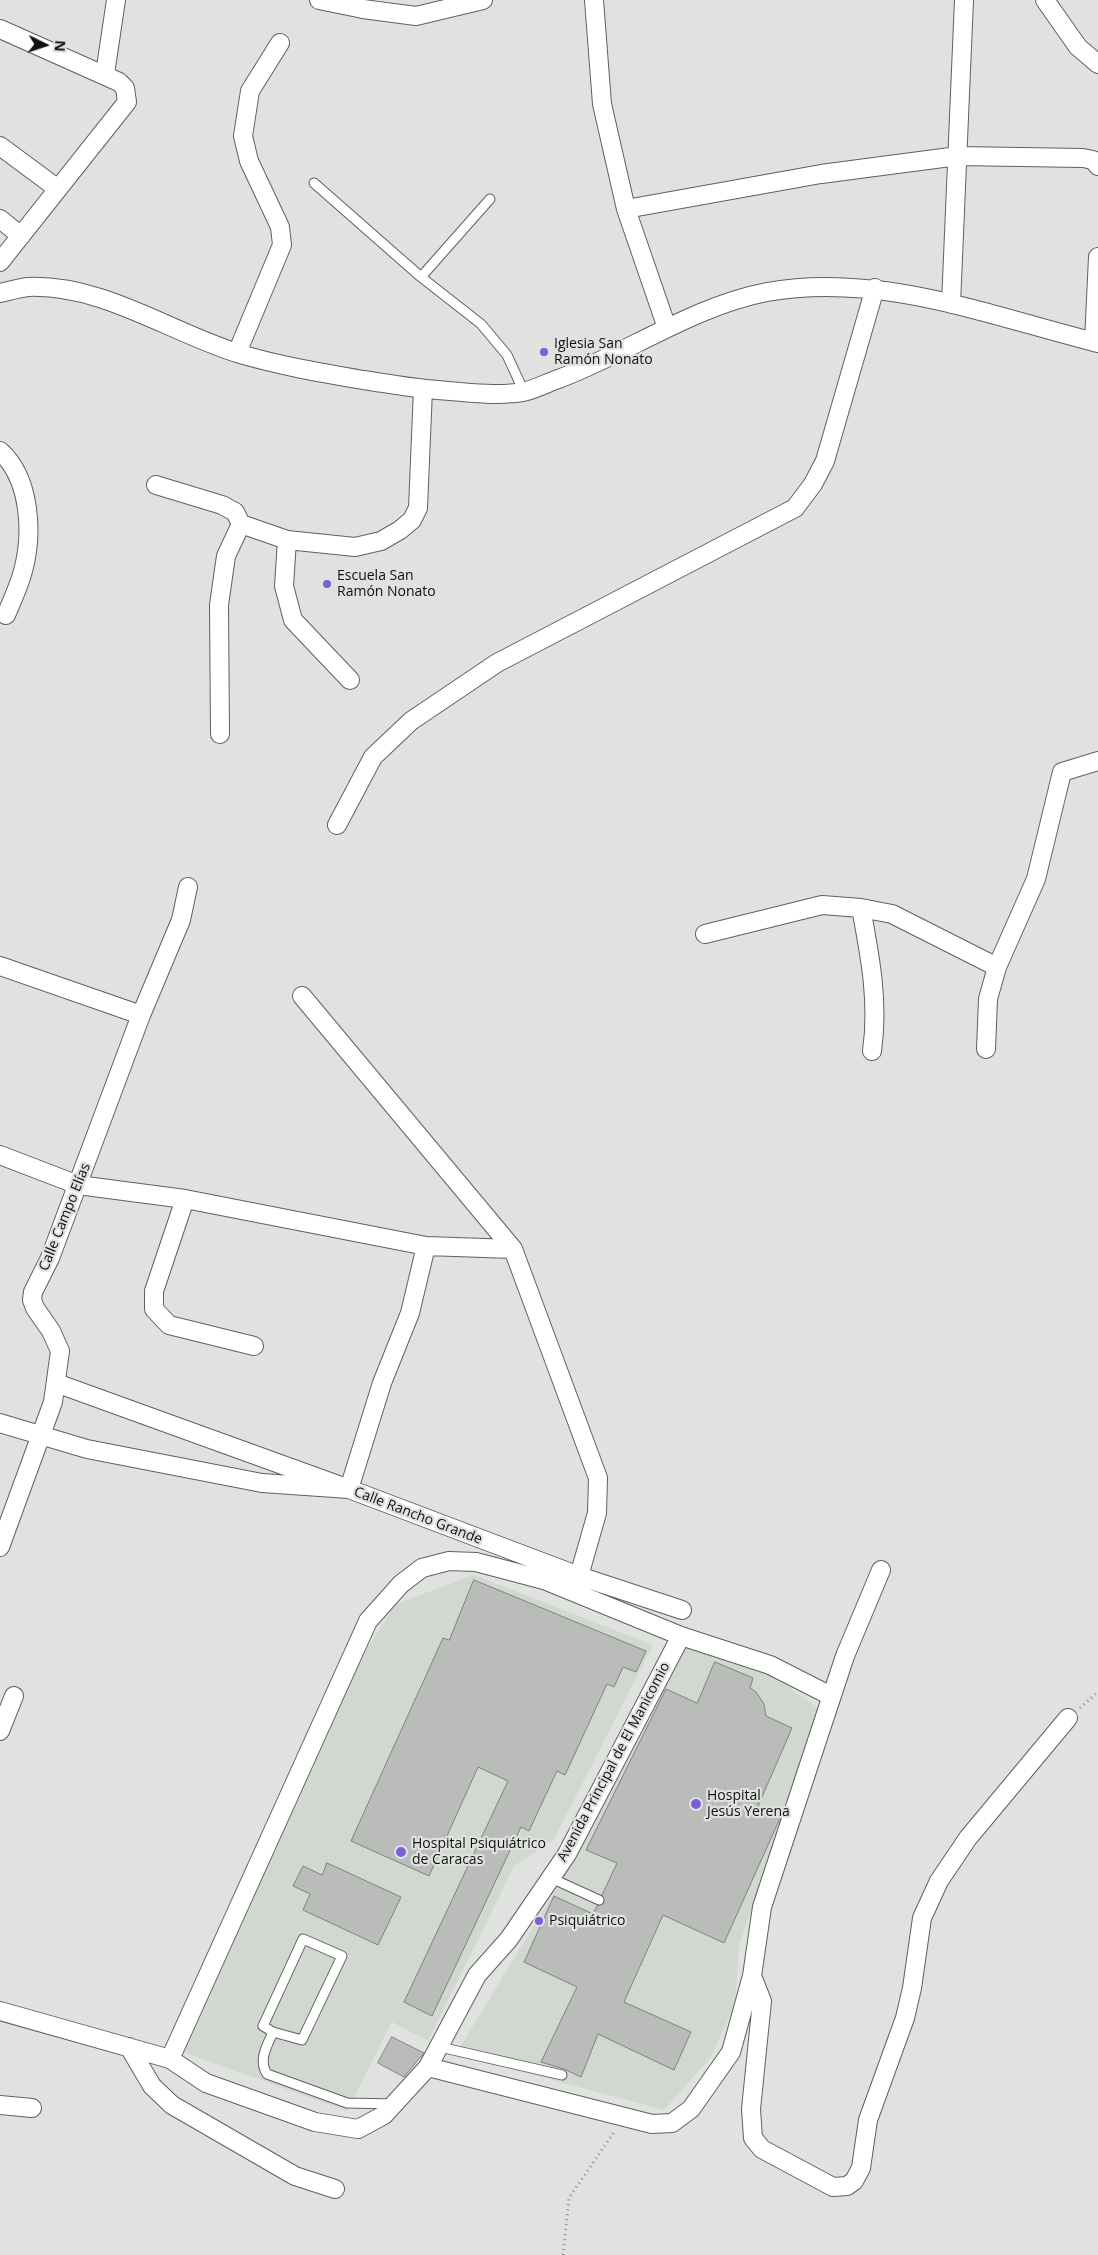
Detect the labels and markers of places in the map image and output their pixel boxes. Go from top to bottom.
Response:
place label: Iglesia San Ramón Nonato [554,336,653,368]
marker: Iglesia San Ramón Nonato [538,346,550,358]
place label: Escuela San Ramón Nonato [337,568,436,600]
marker: Escuela San Ramón Nonato [321,578,333,590]
place label: Hospital Jesús Yerena [707,1788,790,1820]
marker: Hospital Jesús Yerena [689,1797,703,1811]
place label: Hospital Psiquiátrico de Caracas [412,1836,546,1868]
marker: Hospital Psiquiátrico de Caracas [394,1845,408,1859]
place label: Psiquiátrico [549,1913,625,1929]
marker: Psiquiátrico [533,1915,545,1927]

